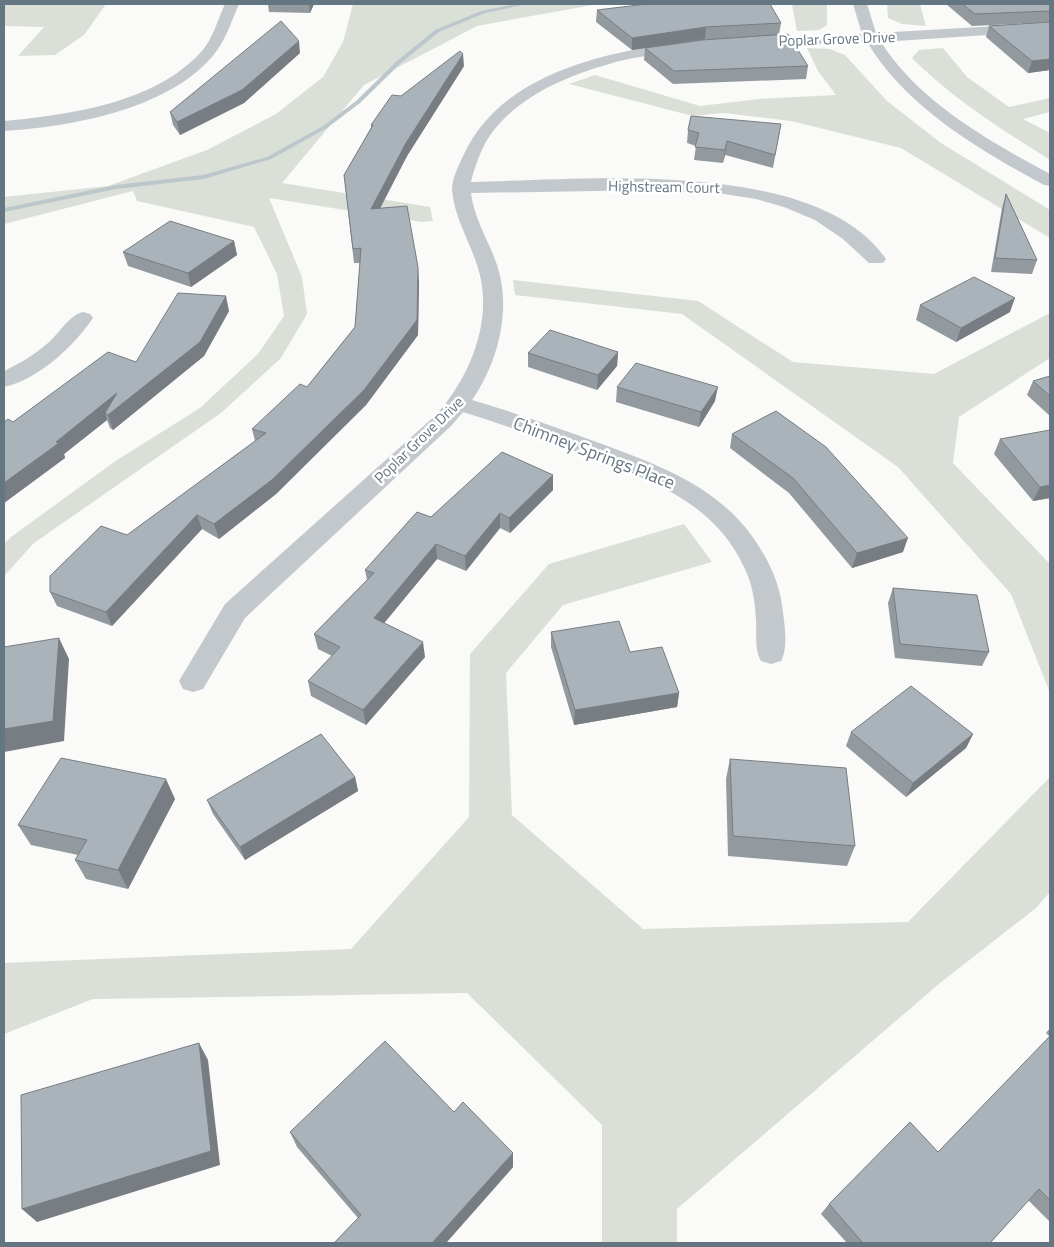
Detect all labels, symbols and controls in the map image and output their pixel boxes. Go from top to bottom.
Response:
street label: Poplar Grove Drive [778,25,896,52]
street label: Highstream Court [608,174,721,199]
street label: Poplar Grove Drive [369,391,469,489]
street label: Chimney Springs Place [509,409,679,496]

